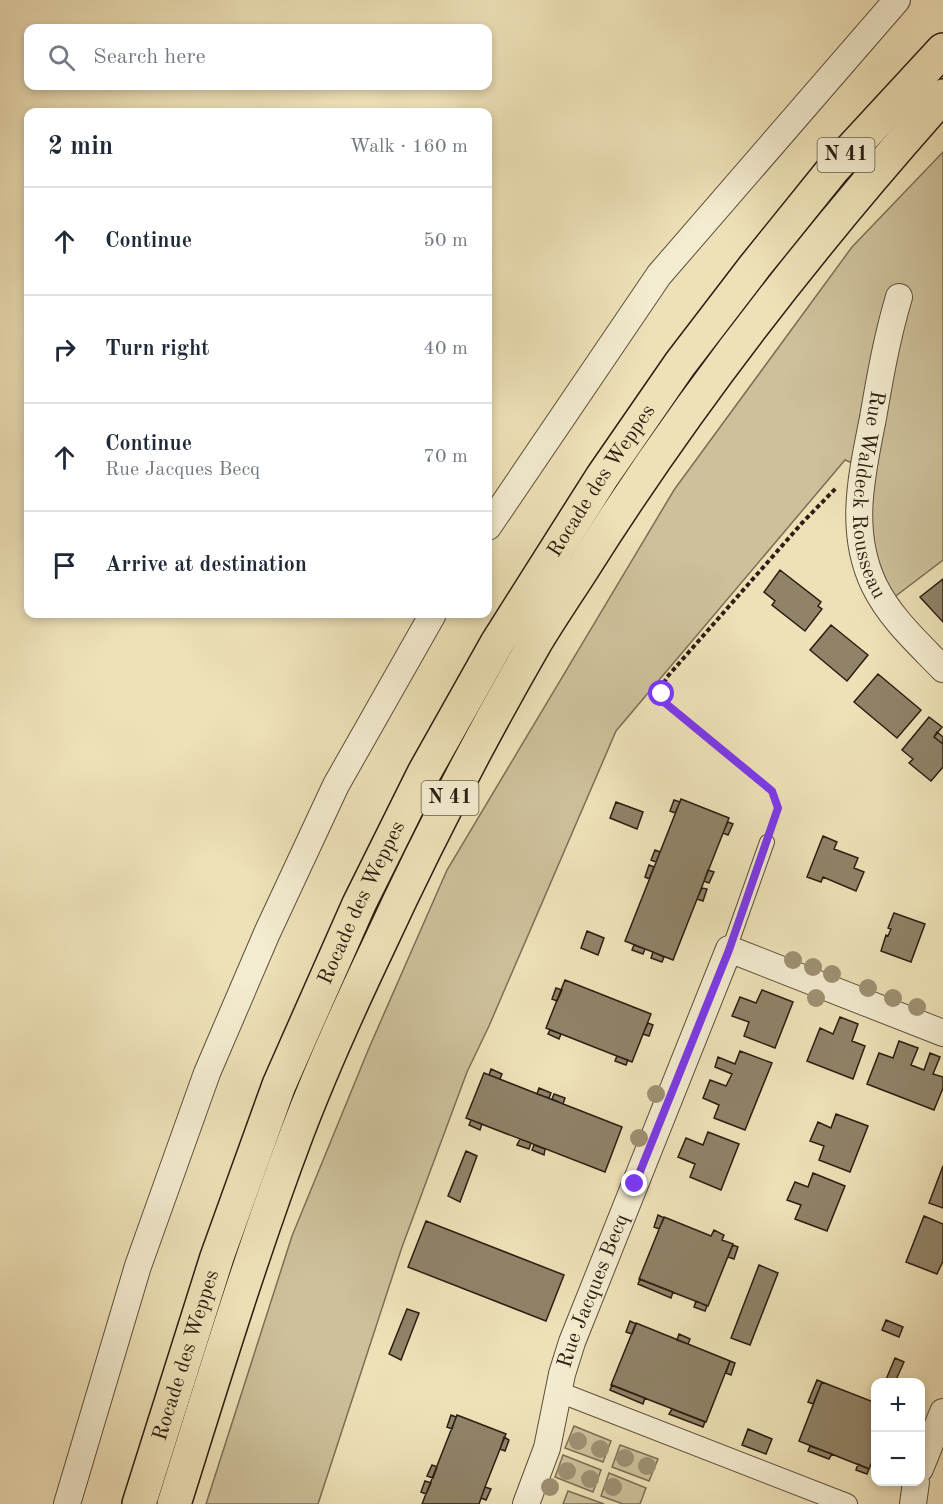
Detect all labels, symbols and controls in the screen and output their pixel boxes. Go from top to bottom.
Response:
search box [24,24,492,90]
icon: search [45,41,78,74]
text: Search here [93,46,206,68]
text: 2 min [48,134,113,160]
text: Walk · 160 m [349,137,468,157]
road number: N 41 [818,138,874,172]
icon: ahead [48,225,81,258]
text: Continue [105,230,192,252]
text: 50 m [423,231,468,251]
icon: right [48,333,81,366]
text: Turn right [105,338,209,360]
text: 40 m [423,339,468,359]
street label: Rue Waldeck Rousseau [849,389,890,602]
street label: Rocade des Weppes [544,401,659,561]
text: Continue [105,433,192,455]
icon: ahead [48,441,81,474]
text: 70 m [423,447,468,467]
text: Rue Jacques Becq [105,460,260,480]
icon: arrive [48,549,81,582]
text: Arrive at destination [105,554,307,576]
route start [648,680,674,706]
road number: N 41 [422,781,478,815]
street label: Rocade des Weppes [314,818,409,988]
route end [621,1170,647,1196]
street label: Rue Jacques Becq [554,1211,633,1370]
street label: Rocade des Weppes [149,1267,223,1443]
map controls [871,1378,925,1486]
button: + [871,1378,925,1432]
button: − [871,1432,925,1486]

